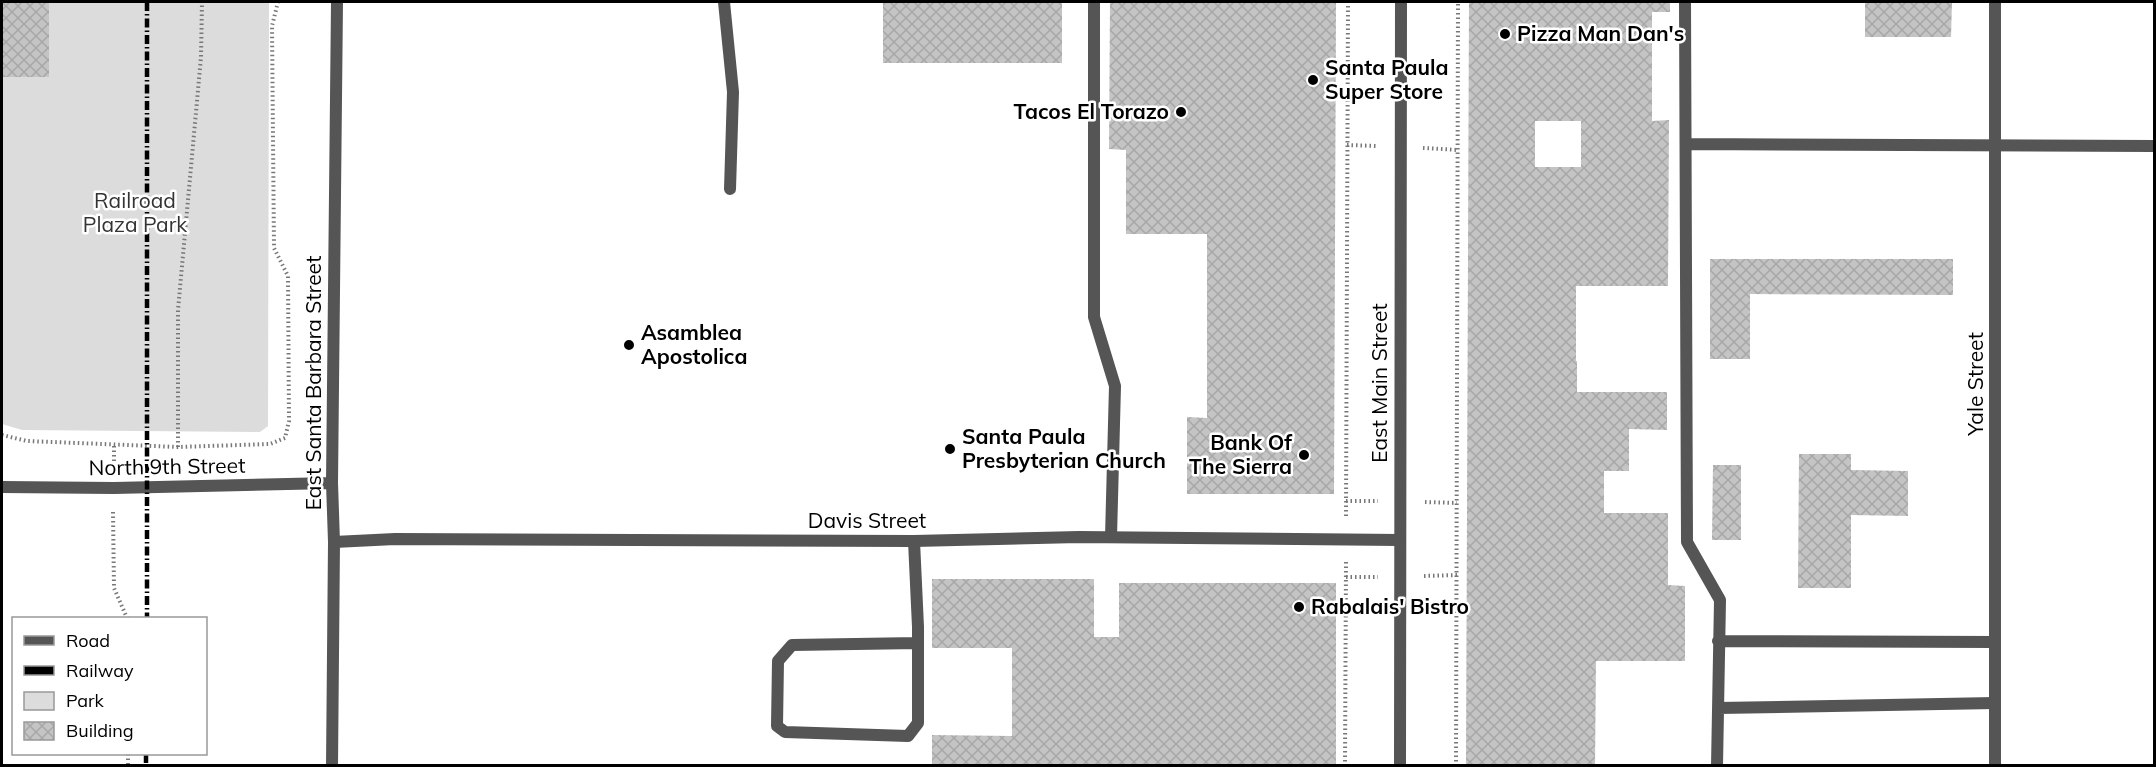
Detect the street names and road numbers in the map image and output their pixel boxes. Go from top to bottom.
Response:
street label: East Santa Barbara Street [300,256,326,510]
street label: East Main Street [1366,303,1392,463]
street label: Yale Street [1962,332,1988,437]
street label: North 9th Street [88,452,246,480]
street label: Davis Street [808,507,926,533]

